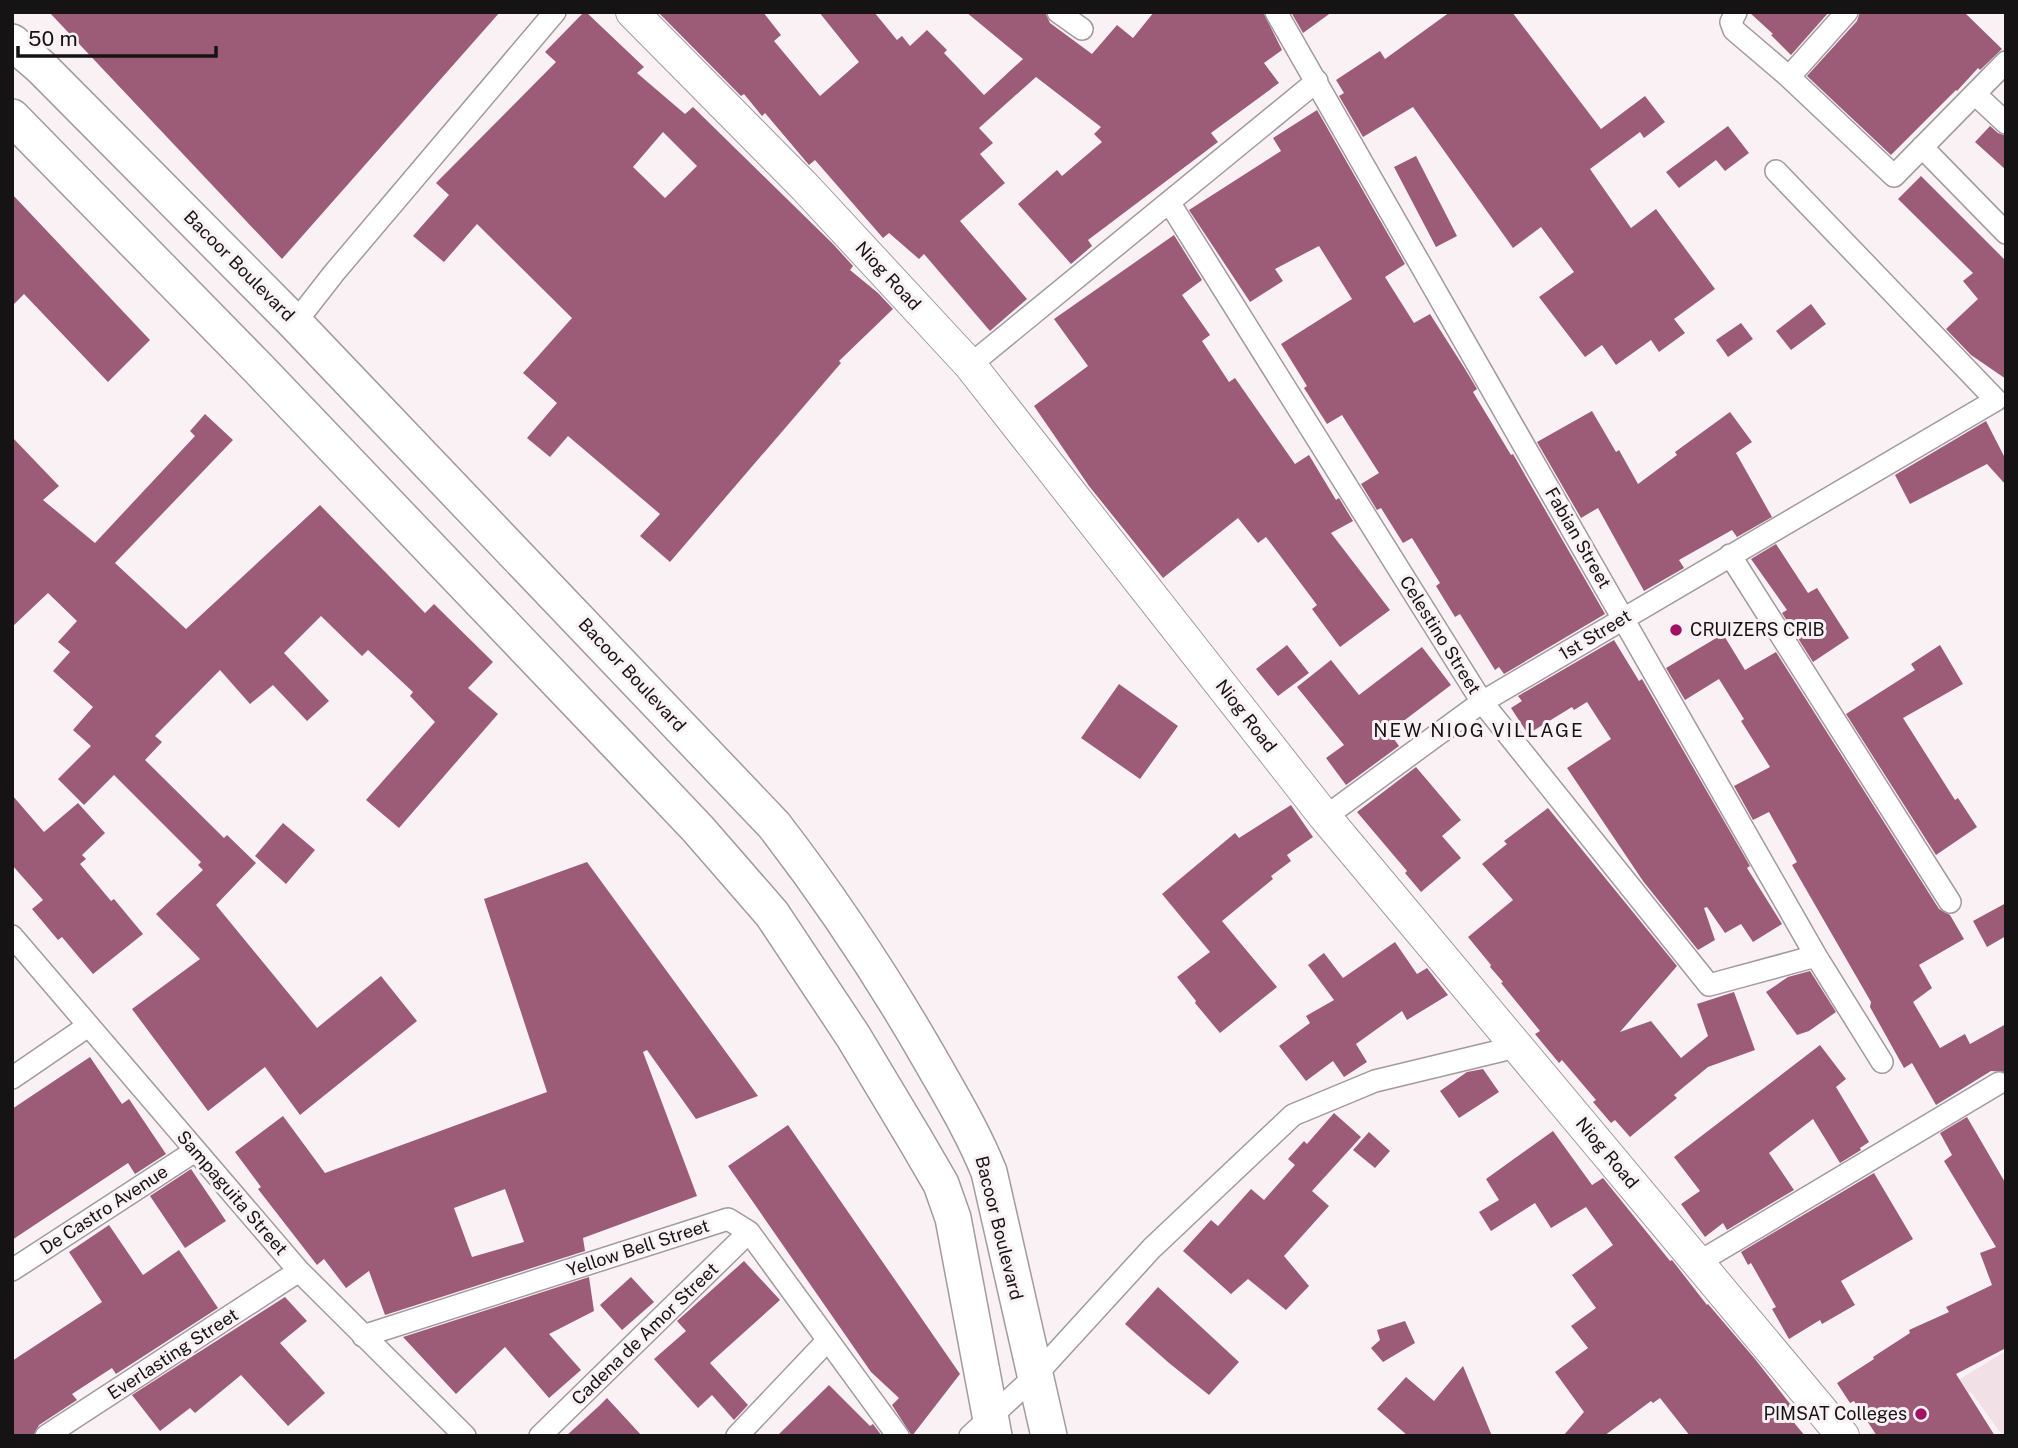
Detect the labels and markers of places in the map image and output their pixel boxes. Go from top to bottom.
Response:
place label: CRUIZERS CRIB [1690,619,1825,640]
marker: CRUIZERS CRIB [1668,622,1684,638]
place label: PIMSAT Colleges [1763,1403,1907,1424]
marker: PIMSAT Colleges [1913,1406,1929,1422]

